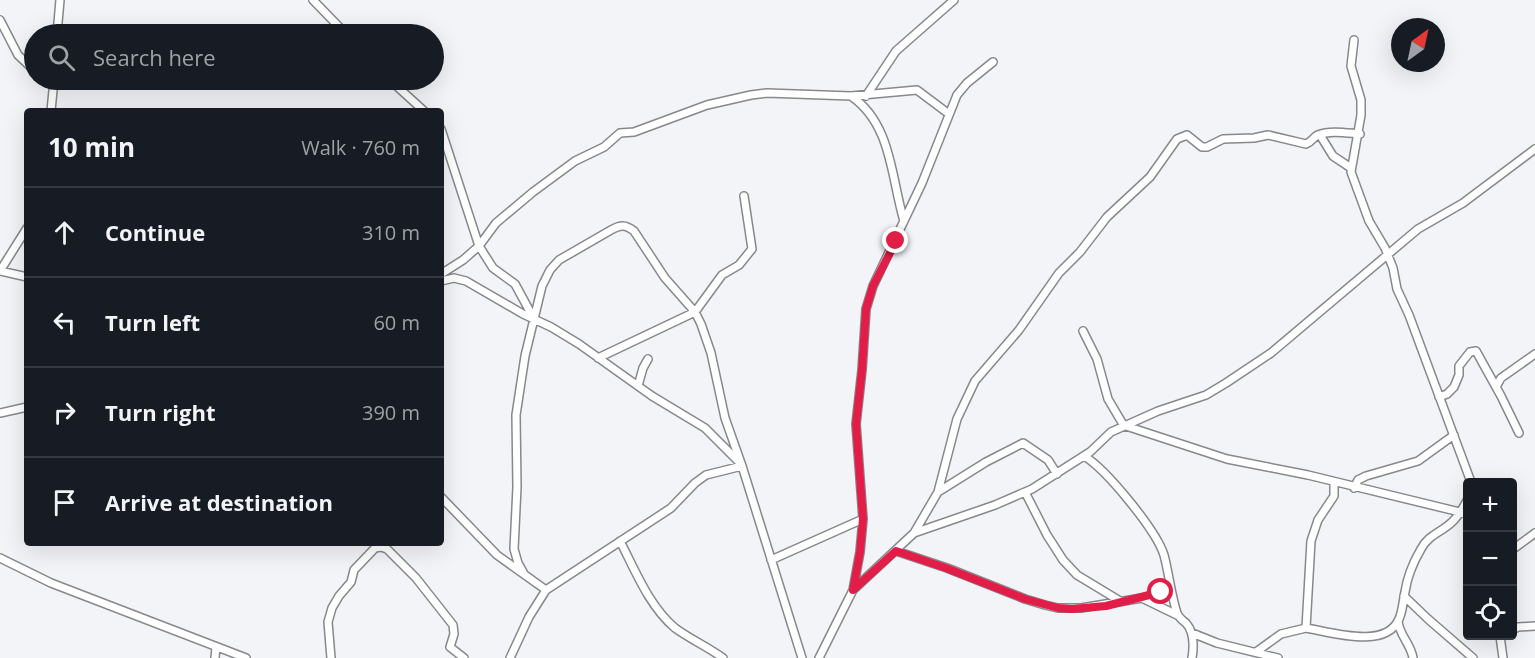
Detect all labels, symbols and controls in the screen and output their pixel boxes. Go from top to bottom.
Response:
north arrow [1391,18,1445,72]
search box [24,24,444,90]
icon: search [45,41,78,74]
text: Search here [93,42,216,72]
text: 10 min [48,129,135,165]
text: Walk · 760 m [301,134,420,161]
icon: ahead [48,216,81,249]
text: Continue [105,217,205,247]
text: 310 m [362,219,420,246]
route end [882,227,908,253]
icon: left [48,306,81,339]
text: Turn left [105,307,200,337]
text: 60 m [373,309,420,336]
icon: right [48,396,81,429]
text: Turn right [105,397,216,427]
text: 390 m [362,399,420,426]
map controls [1463,478,1517,640]
button: + [1463,478,1517,532]
icon: arrive [48,486,81,519]
text: Arrive at destination [105,487,333,517]
button: − [1463,532,1517,586]
route start [1147,578,1173,604]
button: locate [1463,586,1517,640]

